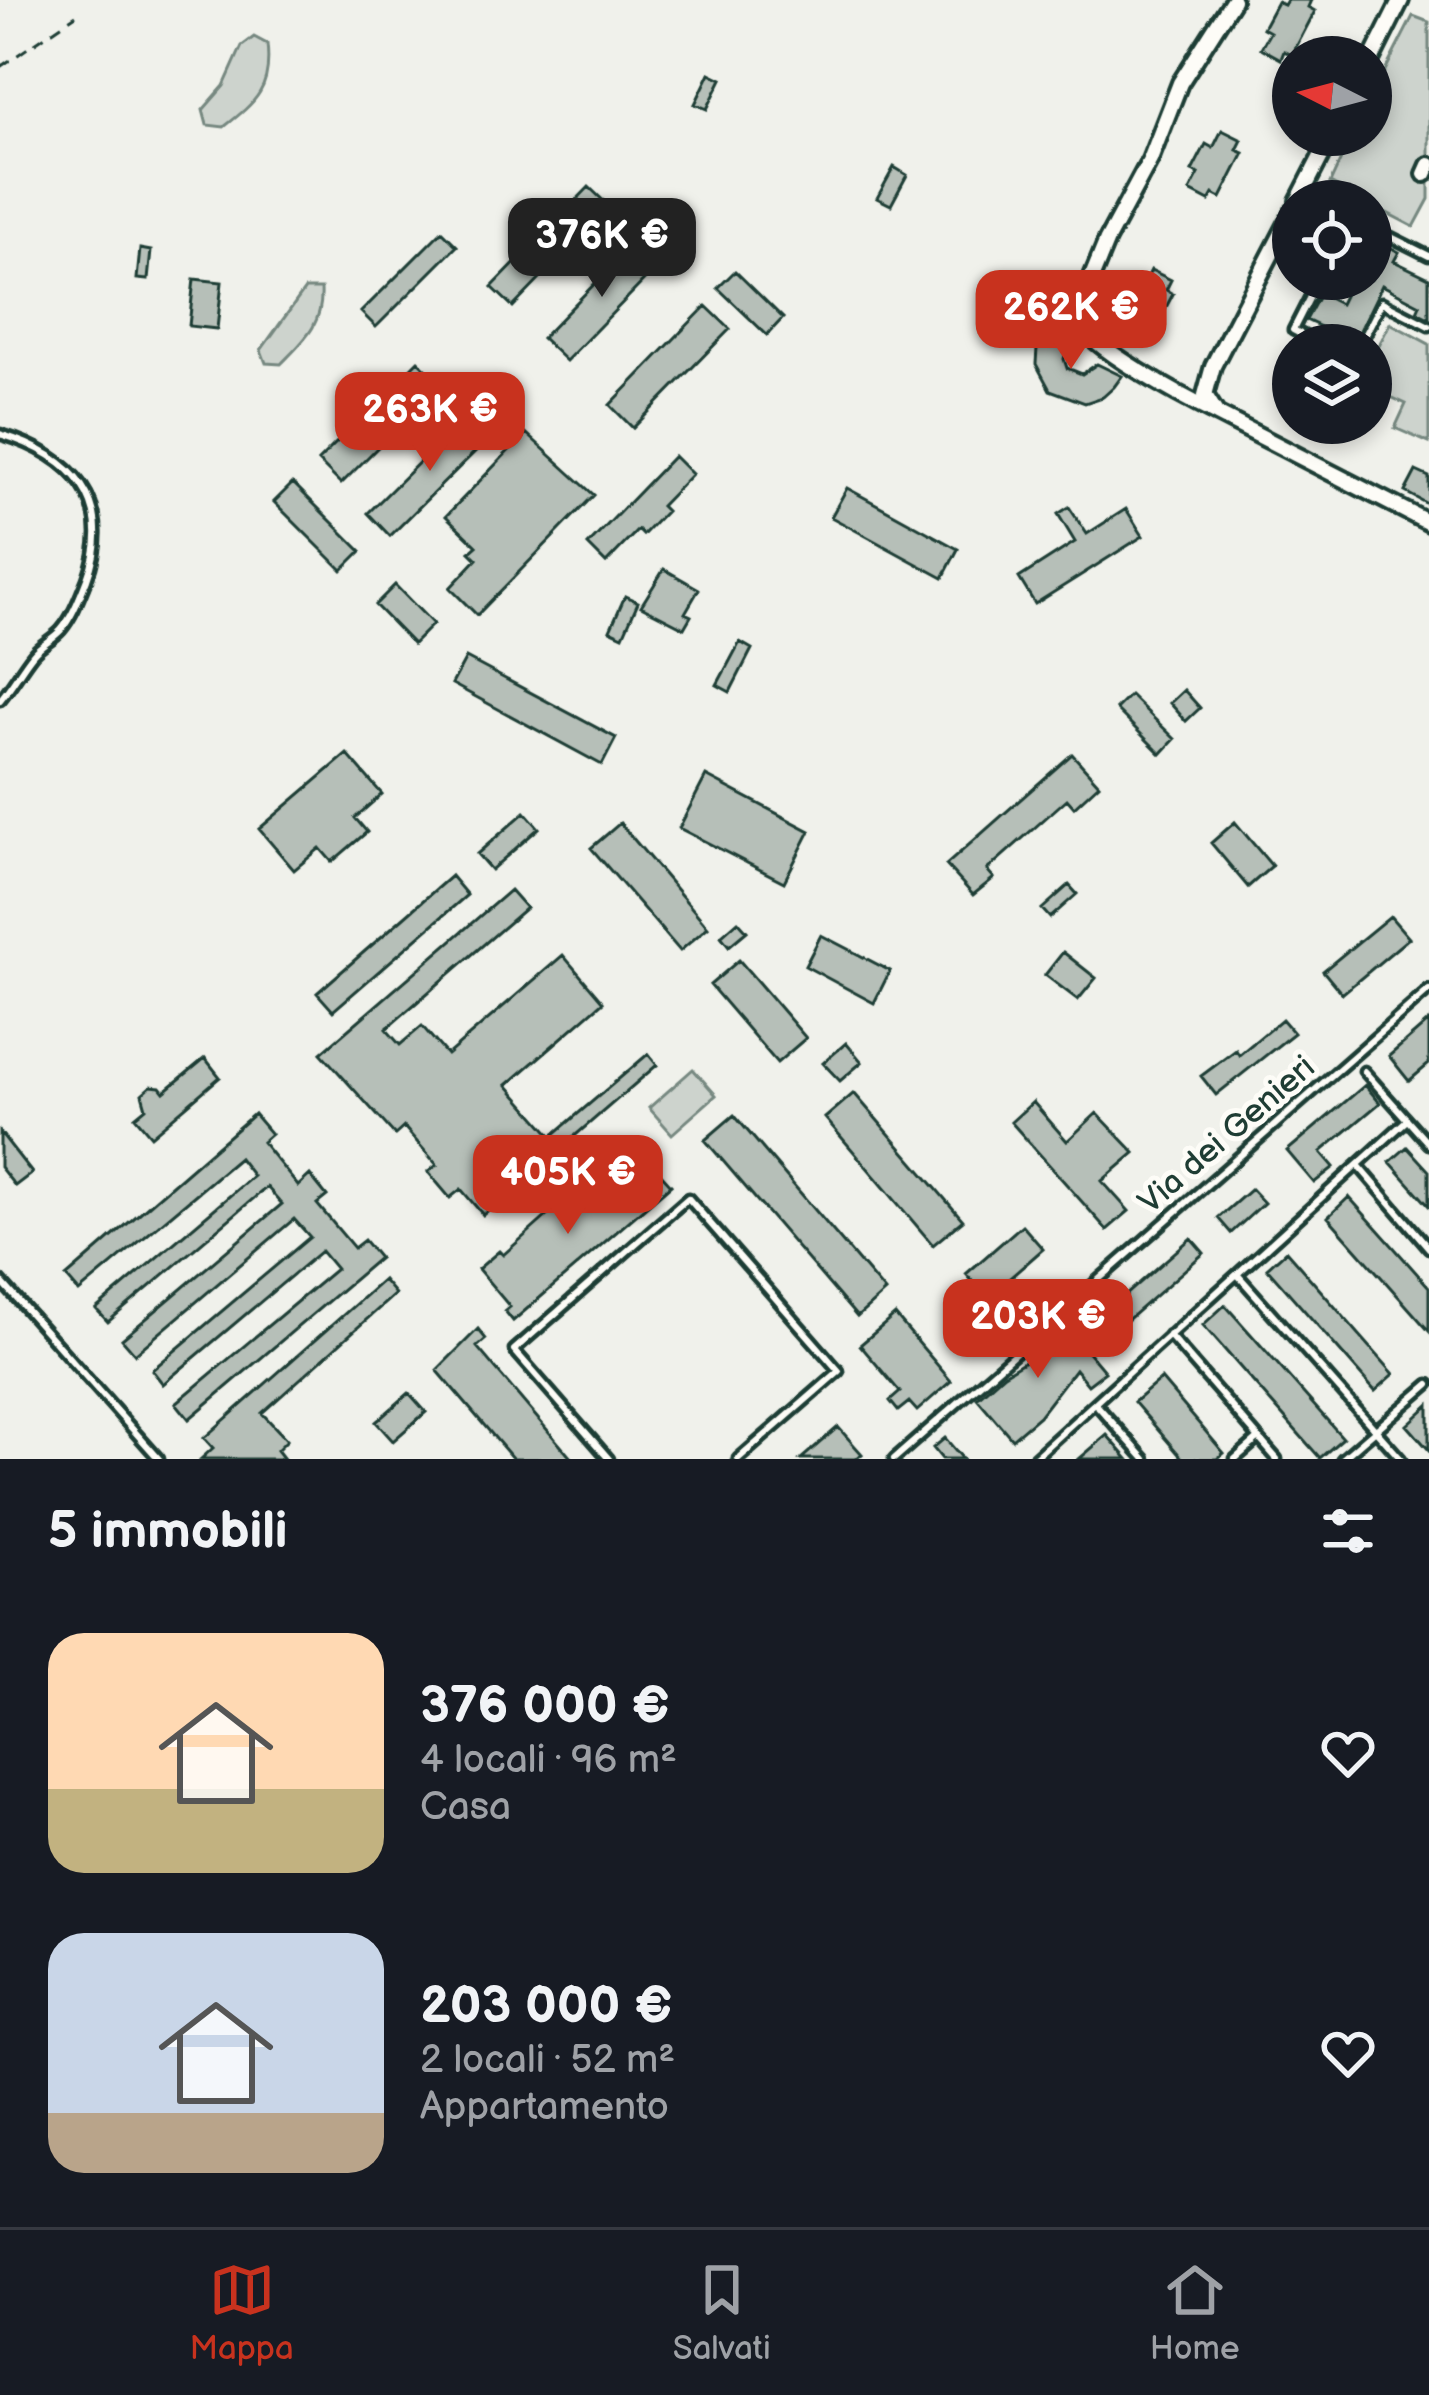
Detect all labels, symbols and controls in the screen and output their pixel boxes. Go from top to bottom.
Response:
north arrow [1272,36,1392,156]
map controls [1272,36,1392,444]
button: locate [1272,180,1392,300]
pin: 376K € [504,198,700,300]
text: 376K € [535,213,669,260]
pin: 262K € [973,270,1169,372]
text: 262K € [1003,285,1139,332]
button: layers [1272,324,1392,444]
pin: 263K € [332,372,528,474]
text: 263K € [362,387,498,434]
street label: Via dei Genieri [1131,1048,1323,1222]
pin: 405K € [470,1135,666,1237]
text: 405K € [500,1150,636,1197]
pin: 203K € [940,1279,1136,1381]
text: 203K € [970,1294,1106,1341]
icon: filters [1315,1498,1381,1564]
text: 5 immobili [48,1501,288,1562]
text: 376 000 € [420,1676,670,1737]
icon: home [144,1681,288,1825]
icon: heart [1315,1720,1381,1786]
text: 4 locali · 96 m² [420,1737,677,1784]
text: Casa [420,1784,511,1831]
text: 203 000 € [420,1976,673,2037]
icon: home [144,1981,288,2125]
icon: heart [1315,2020,1381,2086]
text: 2 locali · 52 m² [420,2037,675,2084]
text: Appartamento [420,2084,669,2131]
tab: Mappa [190,2257,294,2369]
tab: Salvati [673,2257,771,2369]
tab: Home [1150,2257,1239,2369]

